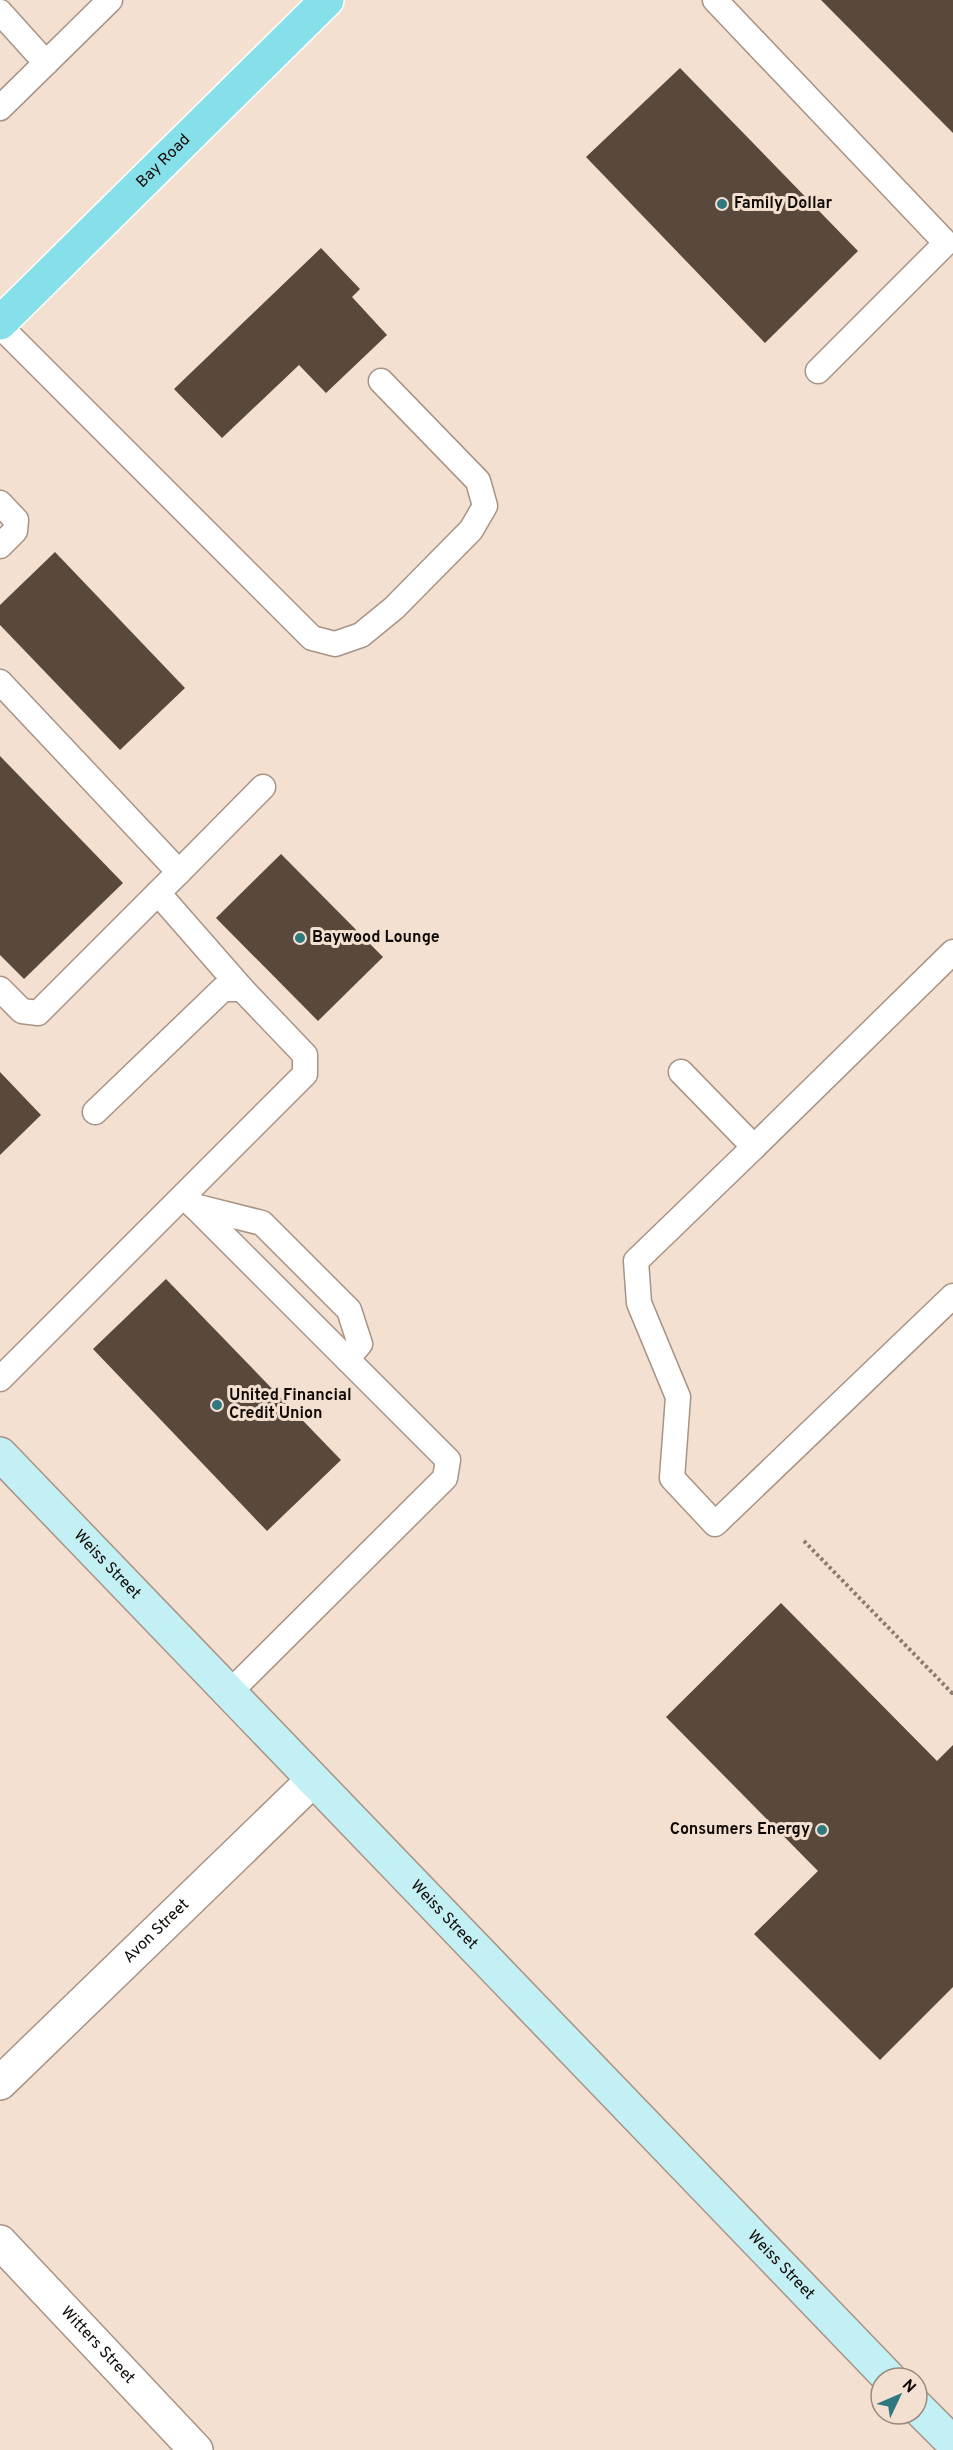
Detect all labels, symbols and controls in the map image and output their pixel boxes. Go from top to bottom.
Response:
street label: Bay Road [132,130,195,192]
place label: Family Dollar [734,194,833,214]
marker: Family Dollar [715,197,729,211]
place label: Baywood Lounge [312,928,440,948]
marker: Baywood Lounge [293,931,307,945]
place label: United Financial Credit Union [229,1386,352,1424]
marker: United Financial Credit Union [210,1398,224,1412]
street label: Weiss Street [69,1526,145,1604]
place label: Consumers Energy [670,1820,810,1840]
marker: Consumers Energy [815,1823,829,1837]
street label: Weiss Street [406,1876,482,1954]
street label: Avon Street [120,1895,194,1968]
street label: Weiss Street [743,2227,819,2304]
street label: Witters Street [56,2302,139,2388]
north arrow [869,2366,929,2426]
text: N [897,2376,920,2398]

